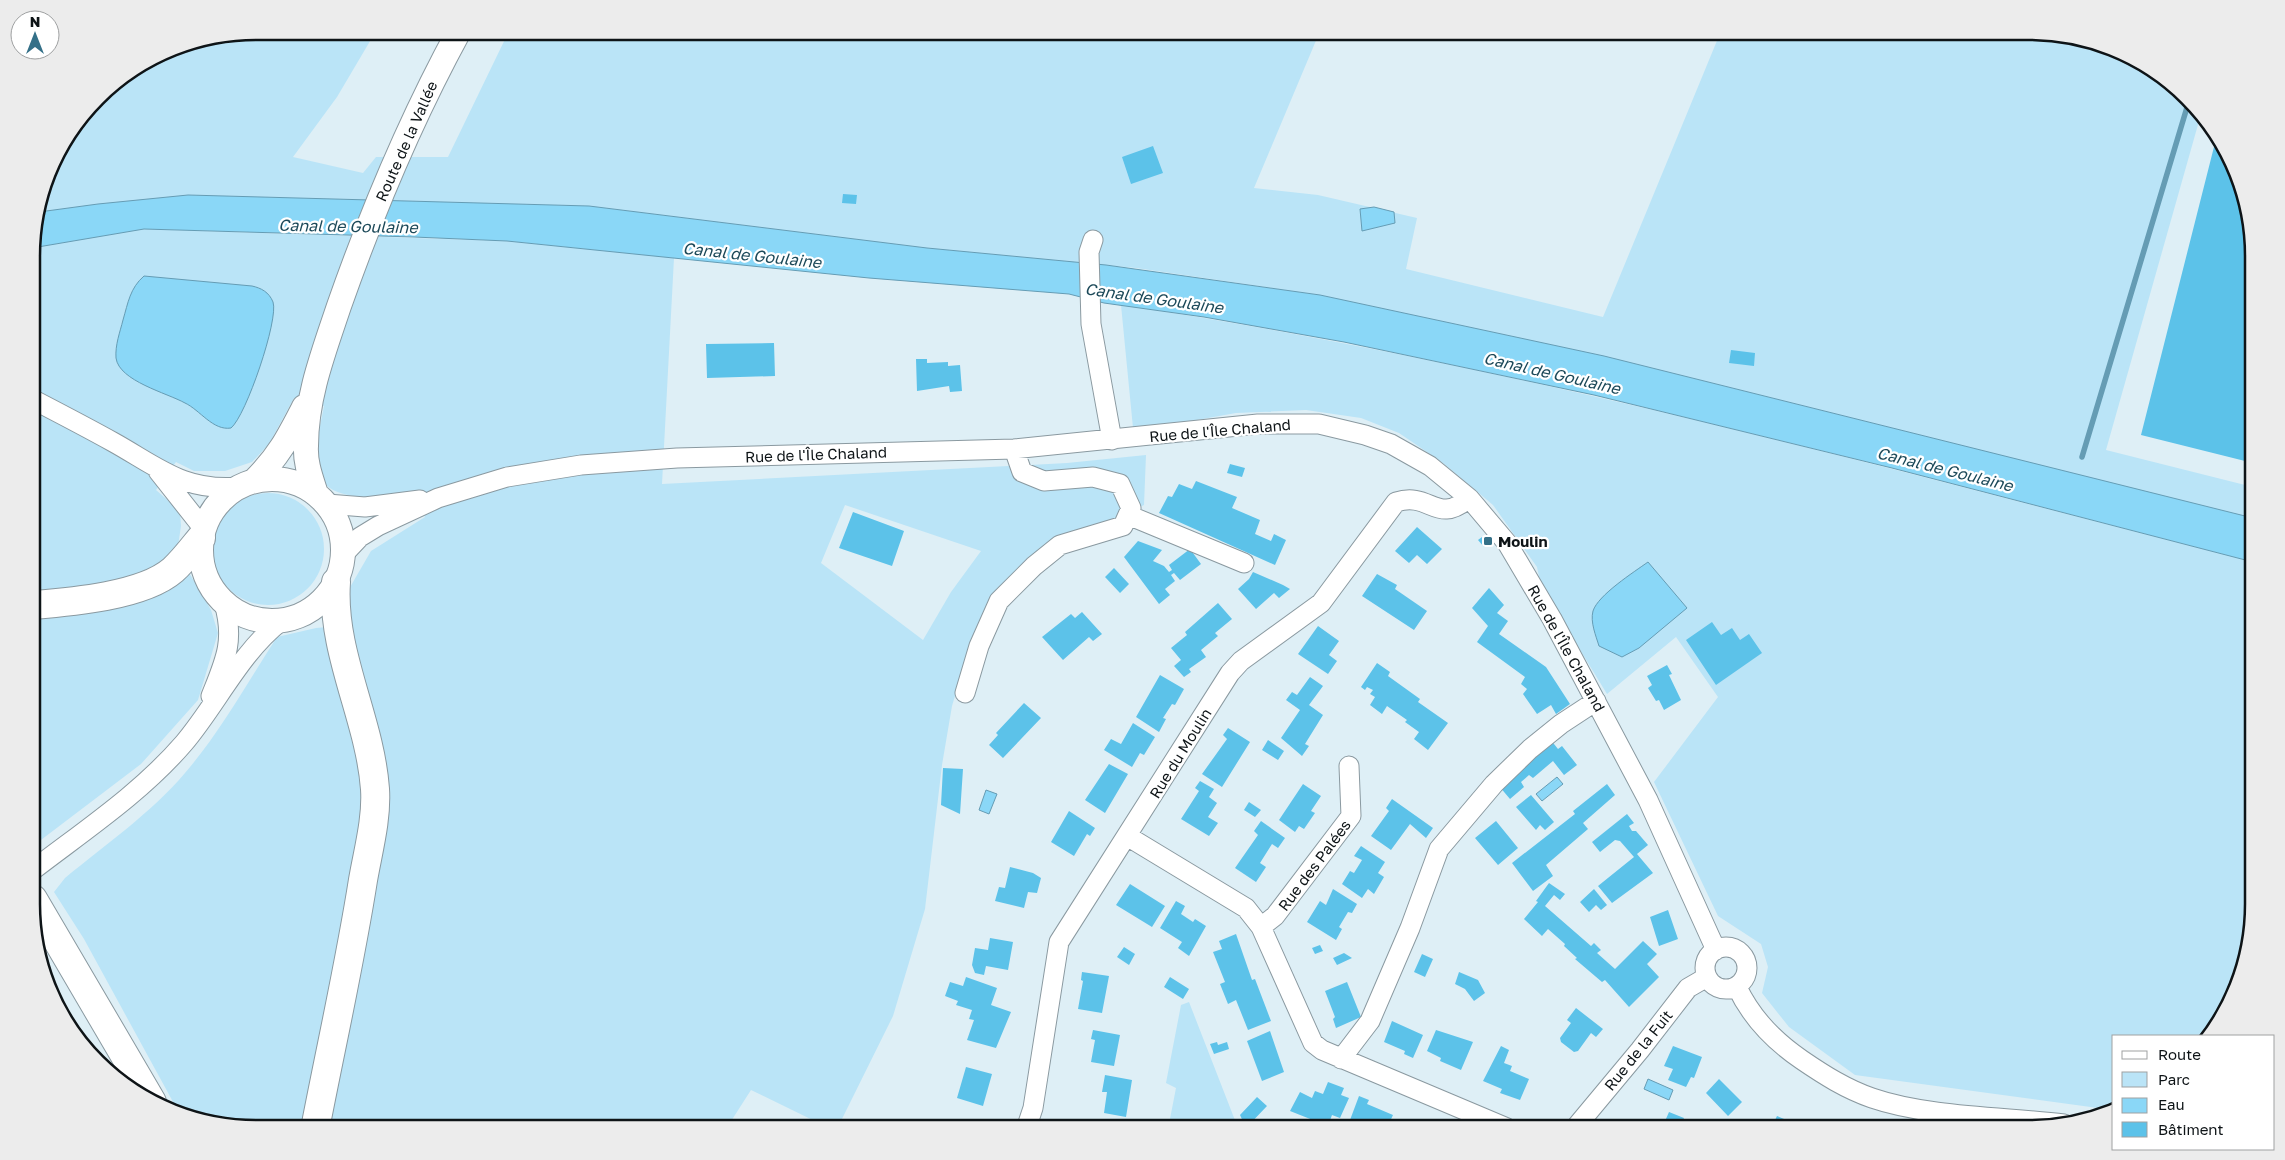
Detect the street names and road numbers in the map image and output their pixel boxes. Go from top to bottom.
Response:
street label: Route de la Vallée [371,78,441,204]
street label: Rue de l'Île Chaland [1148,415,1292,445]
street label: Rue de l'Île Chaland [745,443,887,465]
street label: Rue de l'Île Chaland [1525,582,1609,714]
street label: Rue du Moulin [1145,705,1215,801]
street label: Rue des Palées [1274,816,1354,914]
street label: Rue de la Fuit [1600,1006,1676,1094]

